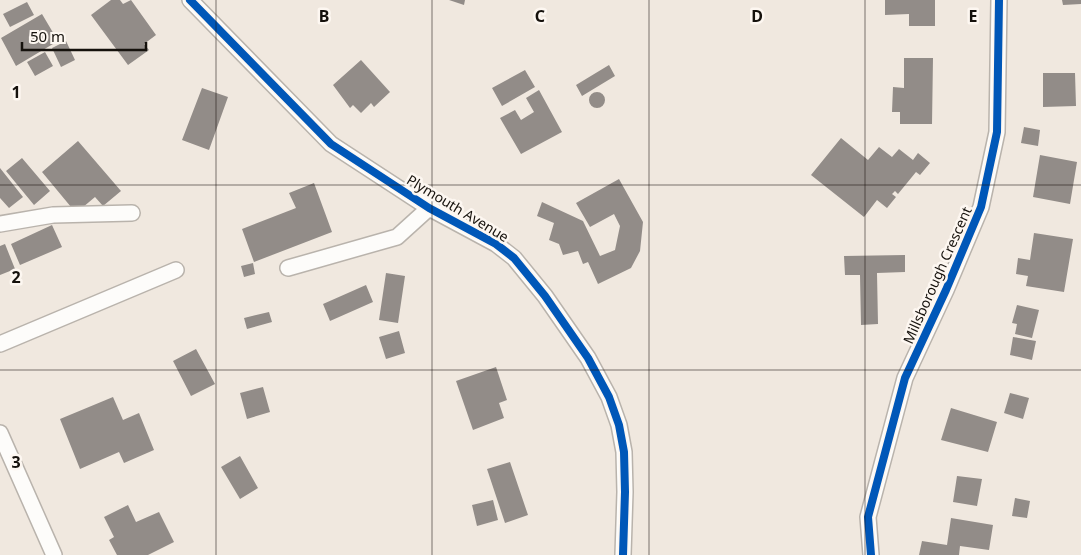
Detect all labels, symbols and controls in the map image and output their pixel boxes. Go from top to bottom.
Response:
text: B [319,5,329,27]
text: C [535,5,545,27]
text: D [751,5,763,27]
text: E [969,5,978,27]
scale bar [22,20,146,52]
text: 50 m [30,26,65,46]
text: 1 [11,81,21,103]
street label: Plymouth Avenue [403,170,513,246]
street label: Millsborough Crescent [898,203,976,347]
text: 2 [11,266,21,288]
text: 3 [11,451,21,473]

